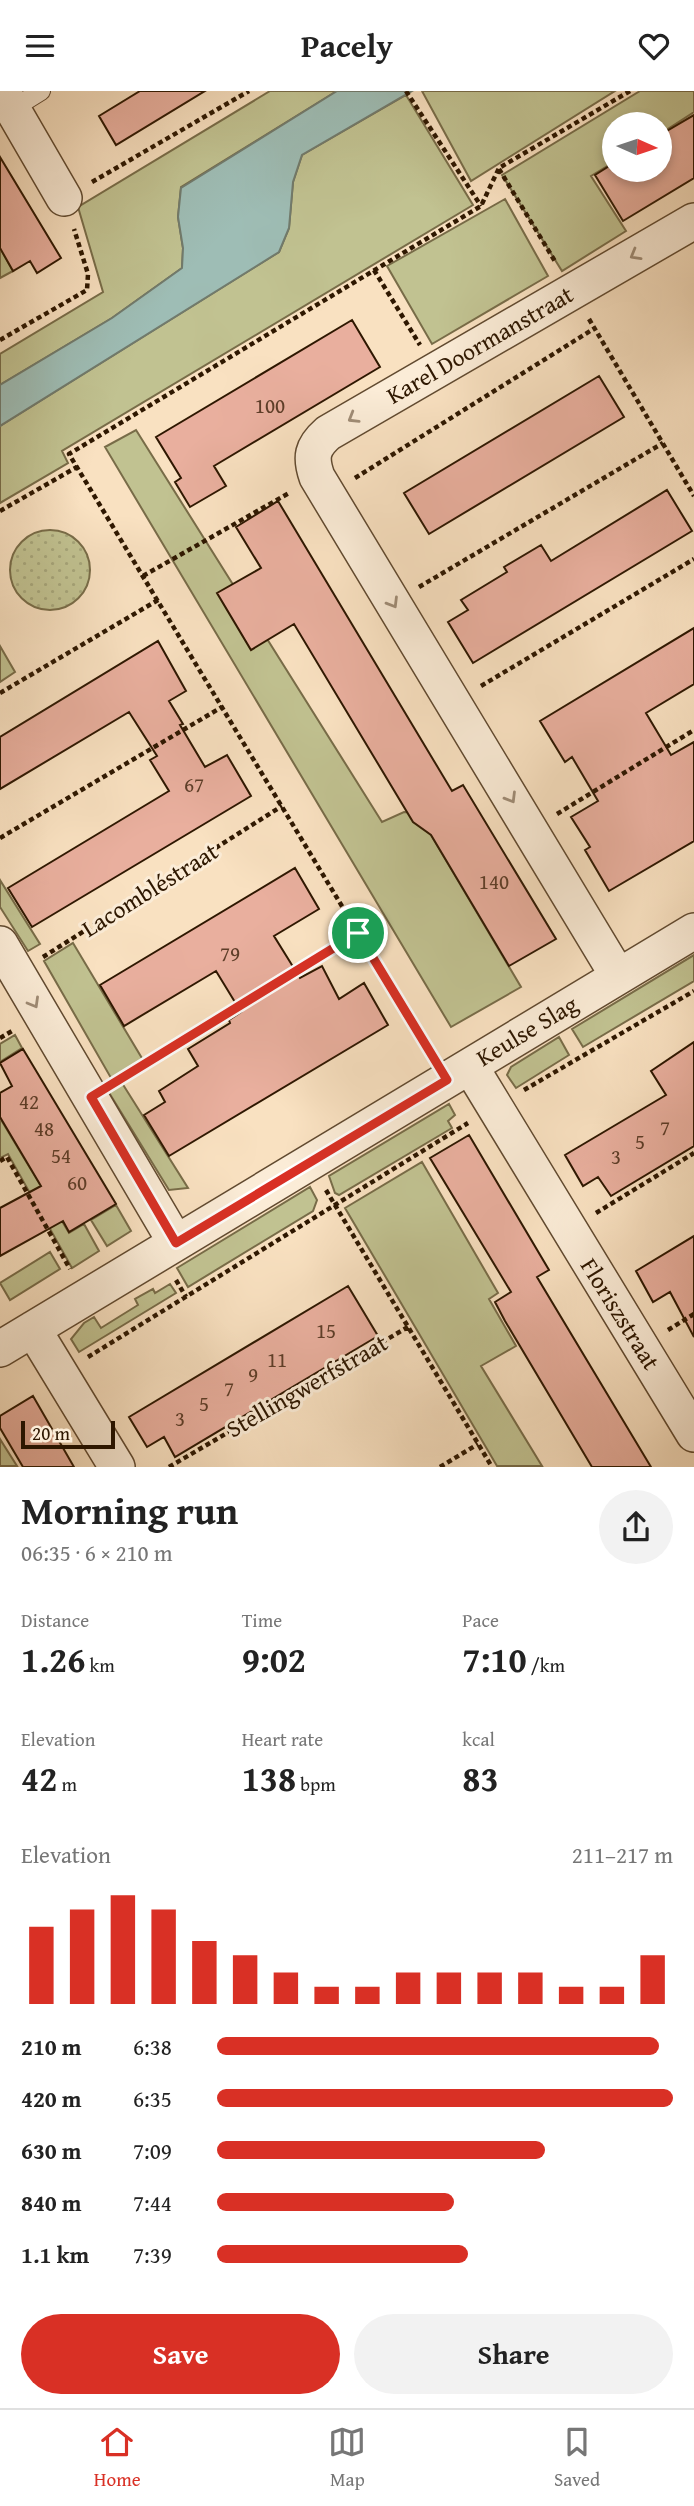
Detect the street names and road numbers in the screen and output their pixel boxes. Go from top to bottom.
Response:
street label: Karel Doormanstraat [380,277,580,412]
street label: Lacombléstraat [75,833,225,945]
street label: Keulse Slag [469,986,584,1075]
street label: Floriszstraat [572,1251,669,1377]
street label: Stellingwerfstraat [219,1325,394,1446]

